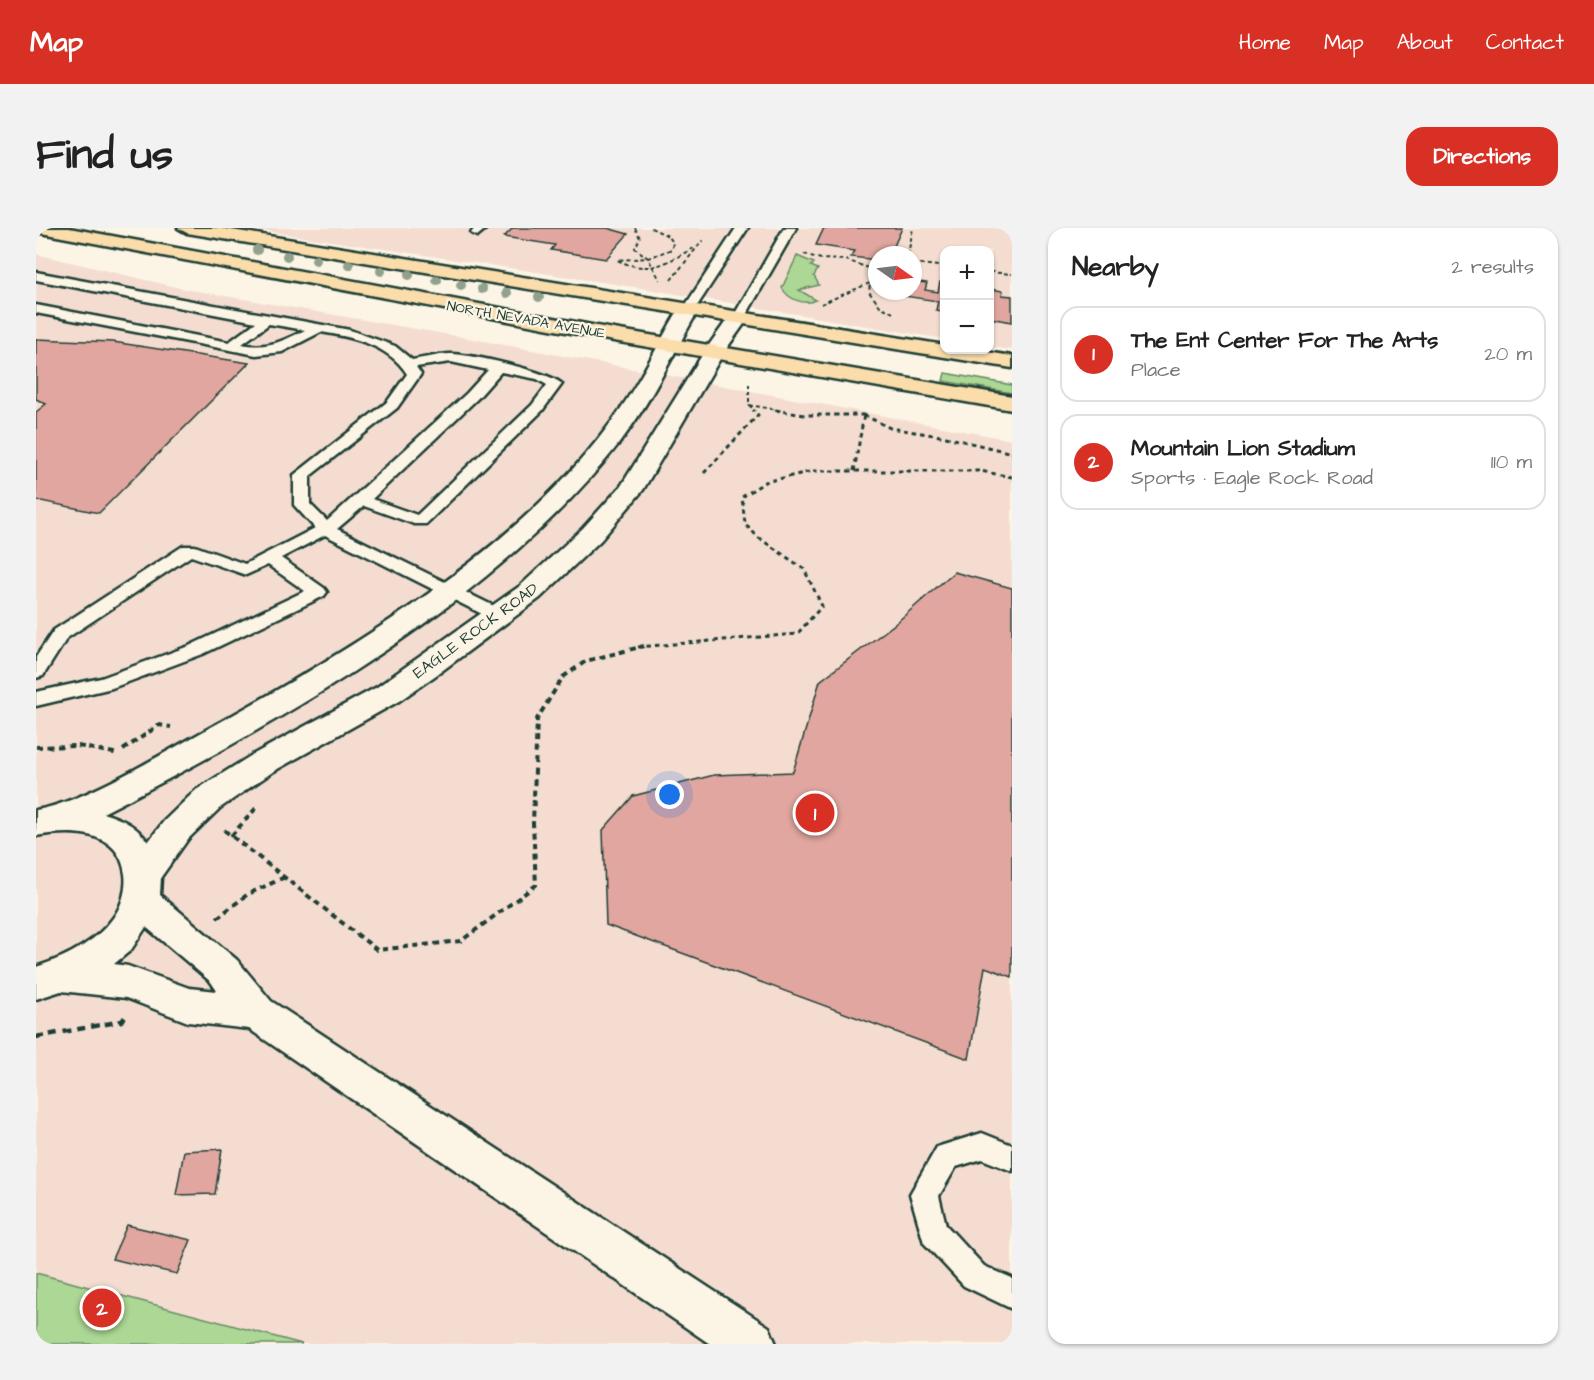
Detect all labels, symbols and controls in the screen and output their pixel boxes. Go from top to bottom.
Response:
text: Map [30,23,83,62]
text: Home [1239,28,1291,57]
text: Map [1324,28,1364,57]
text: About [1397,28,1453,57]
text: Contact [1486,28,1564,57]
text: Find us [36,127,173,185]
button: Directions [1406,127,1558,186]
north arrow [868,246,922,300]
map controls [940,246,994,354]
button: + [940,246,994,300]
text: Nearby [1072,249,1159,285]
text: 2 results [1451,253,1534,281]
street label: NORTH NEVADA AVENUE [445,296,607,344]
button: − [940,300,994,354]
text: The Ent Center For The Arts [1131,325,1438,356]
text: 1 [1092,340,1095,368]
text: 20 m [1484,340,1532,368]
text: Place [1131,356,1181,384]
text: Mountain Lion Stadium [1131,433,1355,464]
text: 2 [1088,448,1099,476]
text: 110 m [1491,448,1532,476]
text: Sports · Eagle Rock Road [1131,464,1373,492]
street label: EAGLE ROCK ROAD [408,578,543,684]
your location [655,780,684,809]
pin: 1 [796,790,834,836]
pin: 2 [82,1286,122,1330]

